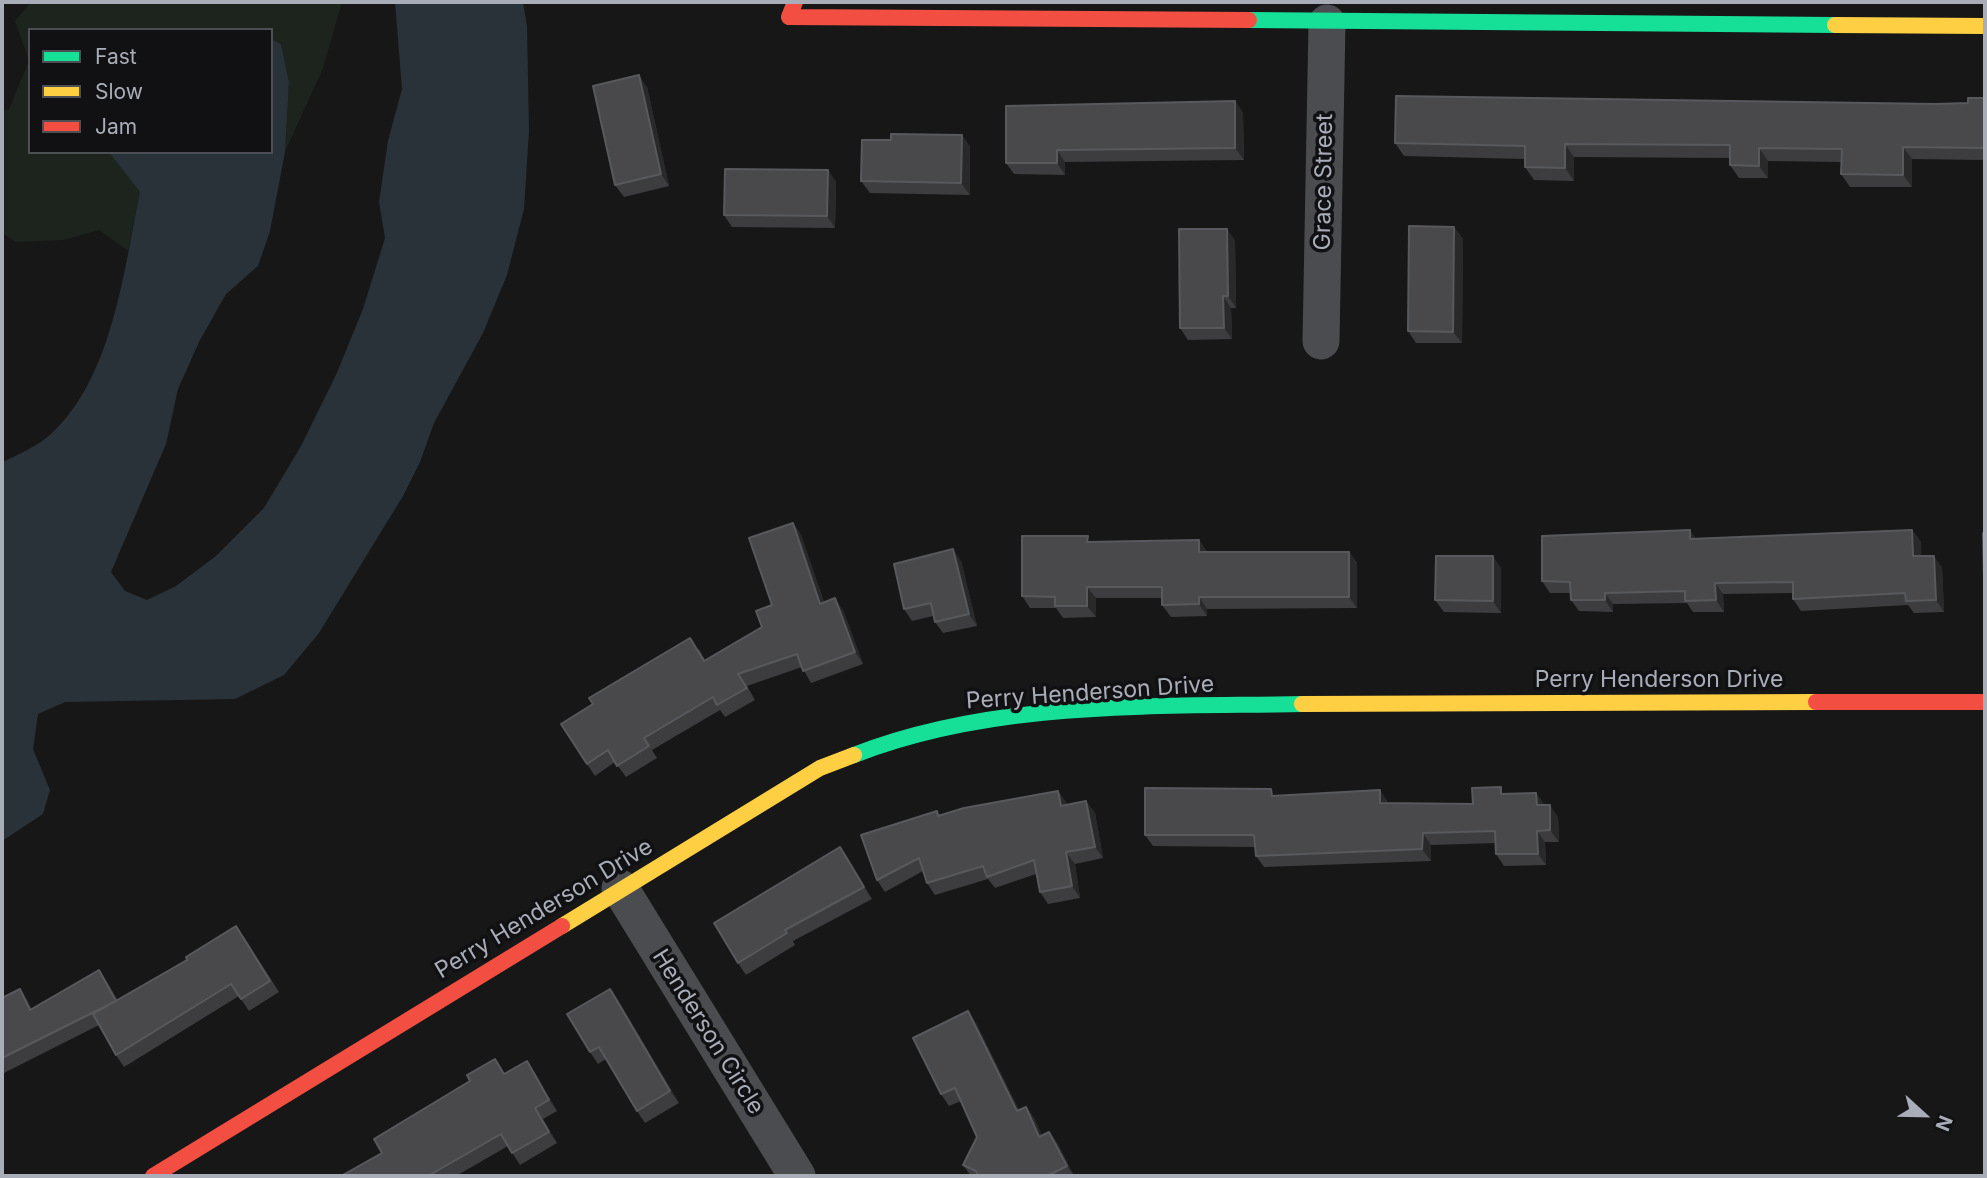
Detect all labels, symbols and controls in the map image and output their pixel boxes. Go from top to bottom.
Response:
legend [28,28,273,154]
text: Fast [95,44,137,69]
text: Slow [95,79,143,104]
street label: Grace Street [1309,113,1339,251]
text: Jam [95,114,137,139]
street label: Perry Henderson Drive [1535,666,1783,694]
street label: Perry Henderson Drive [965,671,1215,715]
street label: Perry Henderson Drive [430,833,658,985]
street label: Henderson Circle [646,945,770,1119]
north arrow [1889,1080,1959,1150]
text: N [1931,1112,1957,1134]

